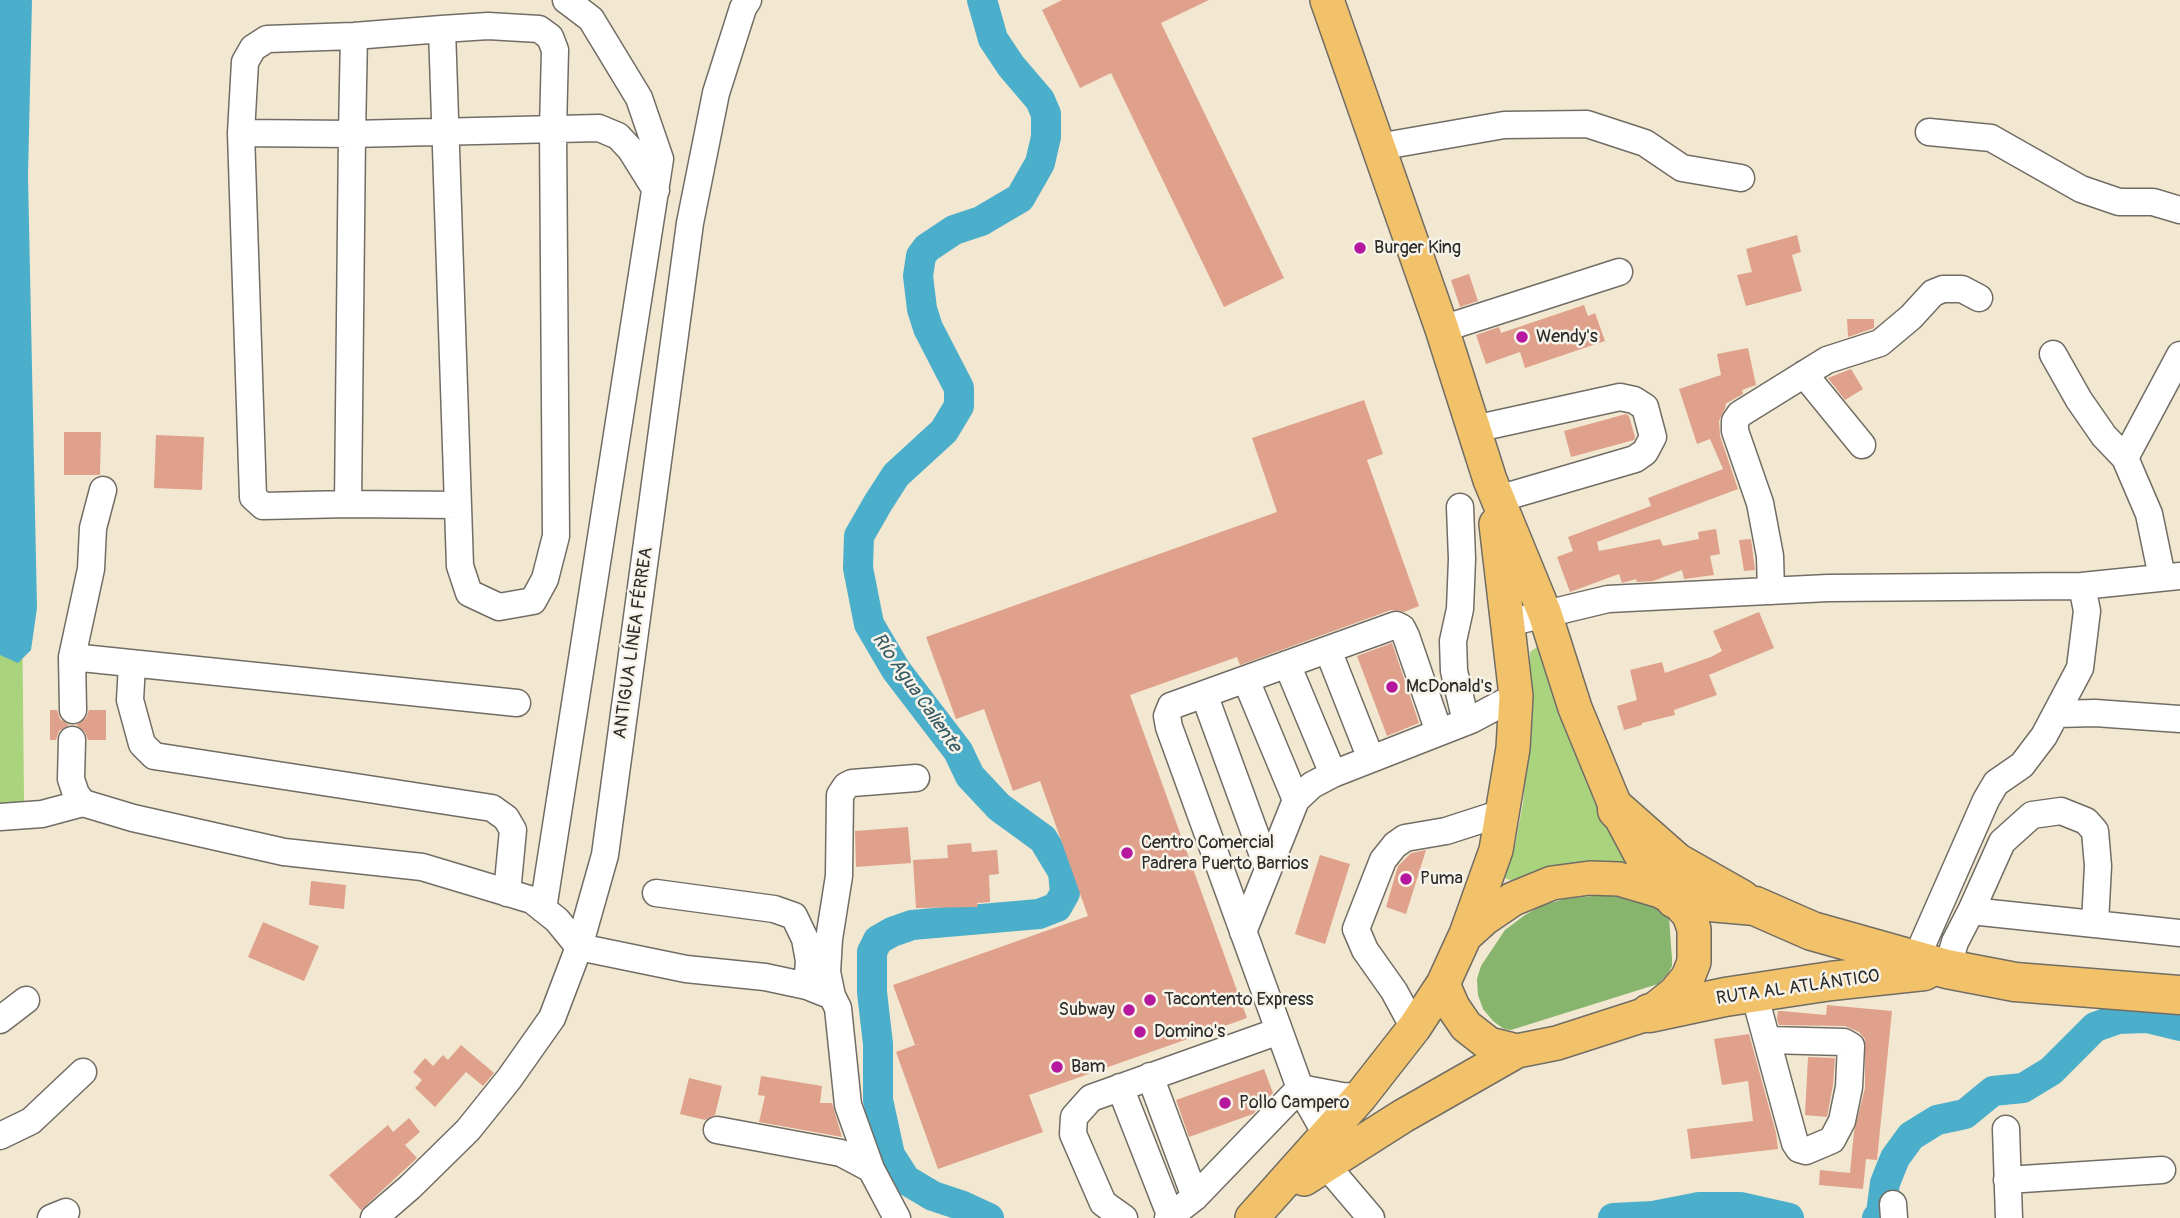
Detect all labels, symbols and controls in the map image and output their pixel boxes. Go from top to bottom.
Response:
place label: Burger King [1374,237,1461,259]
marker: Burger King [1352,240,1368,256]
place label: Wendy's [1536,326,1598,348]
marker: Wendy's [1514,329,1530,345]
street label: ANTIGUA LÍNEA FÉRREA [610,546,658,740]
water label: Río Agua Caliente [866,629,966,757]
place label: McDonald's [1406,676,1492,698]
marker: McDonald's [1384,679,1400,695]
place label: Centro Comercial Padrera Puerto Barrios [1141,832,1308,874]
marker: Centro Comercial Padrera Puerto Barrios [1119,845,1135,861]
place label: Puma [1420,868,1463,890]
marker: Puma [1398,871,1414,887]
street label: RUTA AL ATLÁNTICO [1715,966,1881,1010]
place label: Tacontento Express [1164,989,1314,1011]
marker: Tacontento Express [1142,992,1158,1008]
place label: Subway [1058,999,1115,1021]
marker: Subway [1121,1002,1137,1018]
place label: Domino's [1154,1021,1225,1043]
marker: Domino's [1132,1024,1148,1040]
place label: Bam [1071,1056,1106,1078]
marker: Bam [1049,1059,1065,1075]
place label: Pollo Campero [1239,1092,1349,1114]
marker: Pollo Campero [1217,1095,1233,1111]

